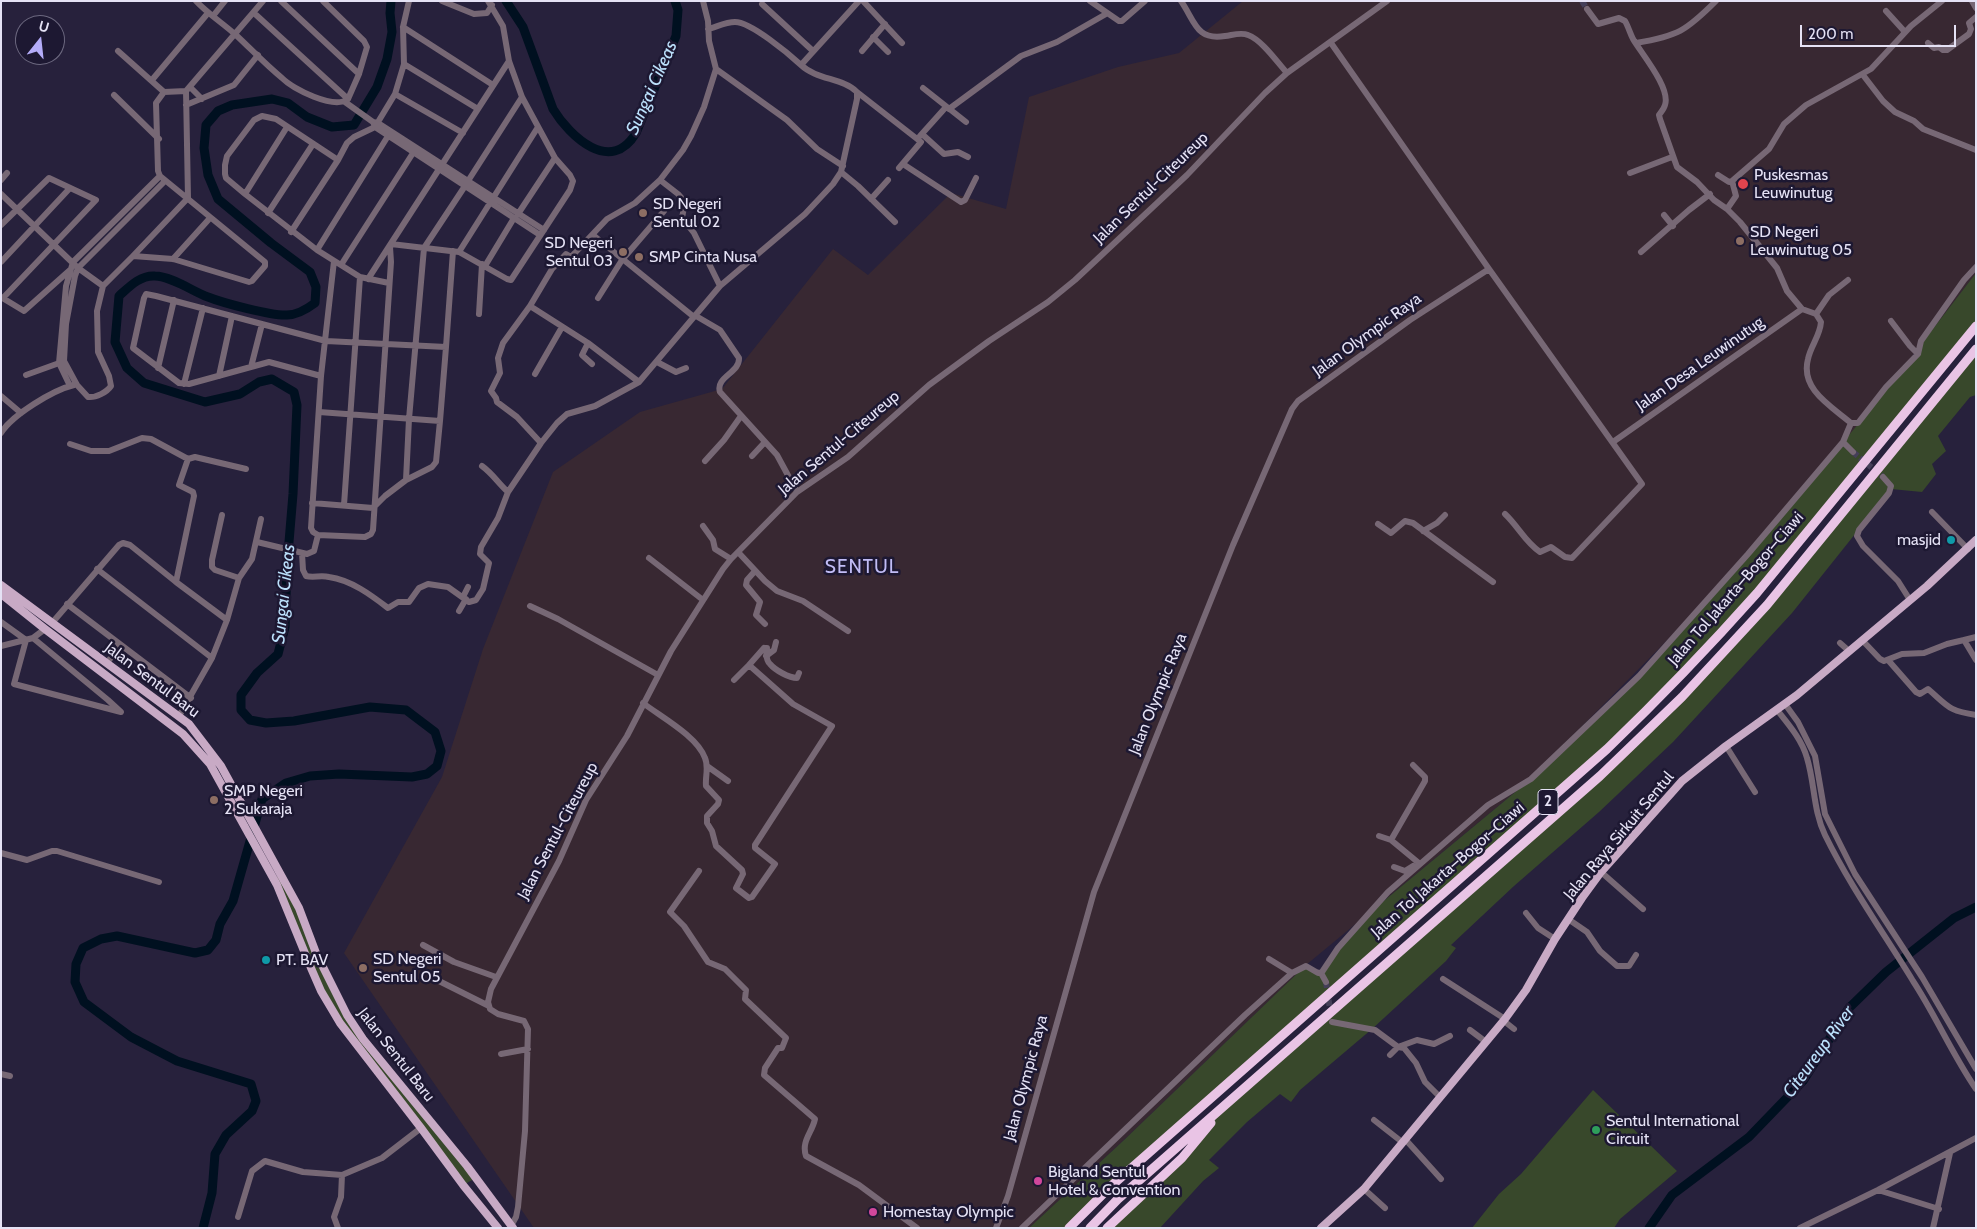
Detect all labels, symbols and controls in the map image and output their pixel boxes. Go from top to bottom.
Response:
north arrow [15,15,65,65]
scale bar [1802,15,1958,47]
text: U [37,17,51,37]
text: 200 m [1808,25,1853,43]
water label: Sungai Cikeas [622,38,682,138]
street label: Jalan Sentul-Citeureup [1090,128,1212,248]
place label: Puskesmas Leuwinutug [1754,165,1832,203]
marker: Puskesmas Leuwinutug [1736,177,1750,191]
place label: SD Negeri Sentul 02 [653,194,721,232]
marker: SD Negeri Sentul 02 [637,207,649,219]
place label: SD Negeri Leuwinutug 05 [1750,222,1852,260]
place label: SD Negeri Sentul 03 [545,233,613,271]
marker: SD Negeri Leuwinutug 05 [1734,235,1746,247]
marker: SD Negeri Sentul 03 [617,246,629,258]
place label: SMP Cinta Nusa [649,247,757,267]
marker: SMP Cinta Nusa [633,251,645,263]
street label: Jalan Olympic Raya [1309,289,1425,381]
street label: Jalan Desa Leuwinutug [1632,313,1768,415]
street label: Jalan Sentul-Citeureup [775,387,903,499]
street label: Jalan Tol Jakarta–Bogor–Ciawi [1664,508,1808,670]
place label: masjid [1897,530,1941,550]
marker: masjid [1945,534,1957,546]
water label: Sungai Cikeas [268,543,300,645]
district label: SENTUL [824,556,900,578]
street label: Jalan Olympic Raya [1125,630,1191,758]
street label: Jalan Sentul Baru [101,638,203,722]
street label: Jalan Sentul-Citeureup [514,759,602,903]
street label: Jalan Raya Sirkuit Sentul [1560,768,1678,904]
place label: SMP Negeri 2 Sukaraja [224,781,303,819]
road number: 2 [1538,790,1558,814]
marker: SMP Negeri 2 Sukaraja [208,794,220,806]
street label: Jalan Tol Jakarta–Bogor–Ciawi [1367,798,1529,942]
place label: SD Negeri Sentul 05 [373,949,441,987]
place label: PT. BAV [276,950,328,970]
marker: PT. BAV [260,954,272,966]
marker: SD Negeri Sentul 05 [357,962,369,974]
water label: Citeureup River [1778,1002,1860,1102]
street label: Jalan Sentul Baru [353,1004,439,1106]
street label: Jalan Olympic Raya [1000,1013,1052,1143]
place label: Sentul International Circuit [1606,1111,1739,1149]
marker: Sentul International Circuit [1590,1124,1602,1136]
place label: Bigland Sentul Hotel & Convention [1048,1162,1180,1200]
marker: Bigland Sentul Hotel & Convention [1032,1175,1044,1187]
place label: Homestay Olympic [883,1202,1014,1222]
marker: Homestay Olympic [867,1206,879,1218]

